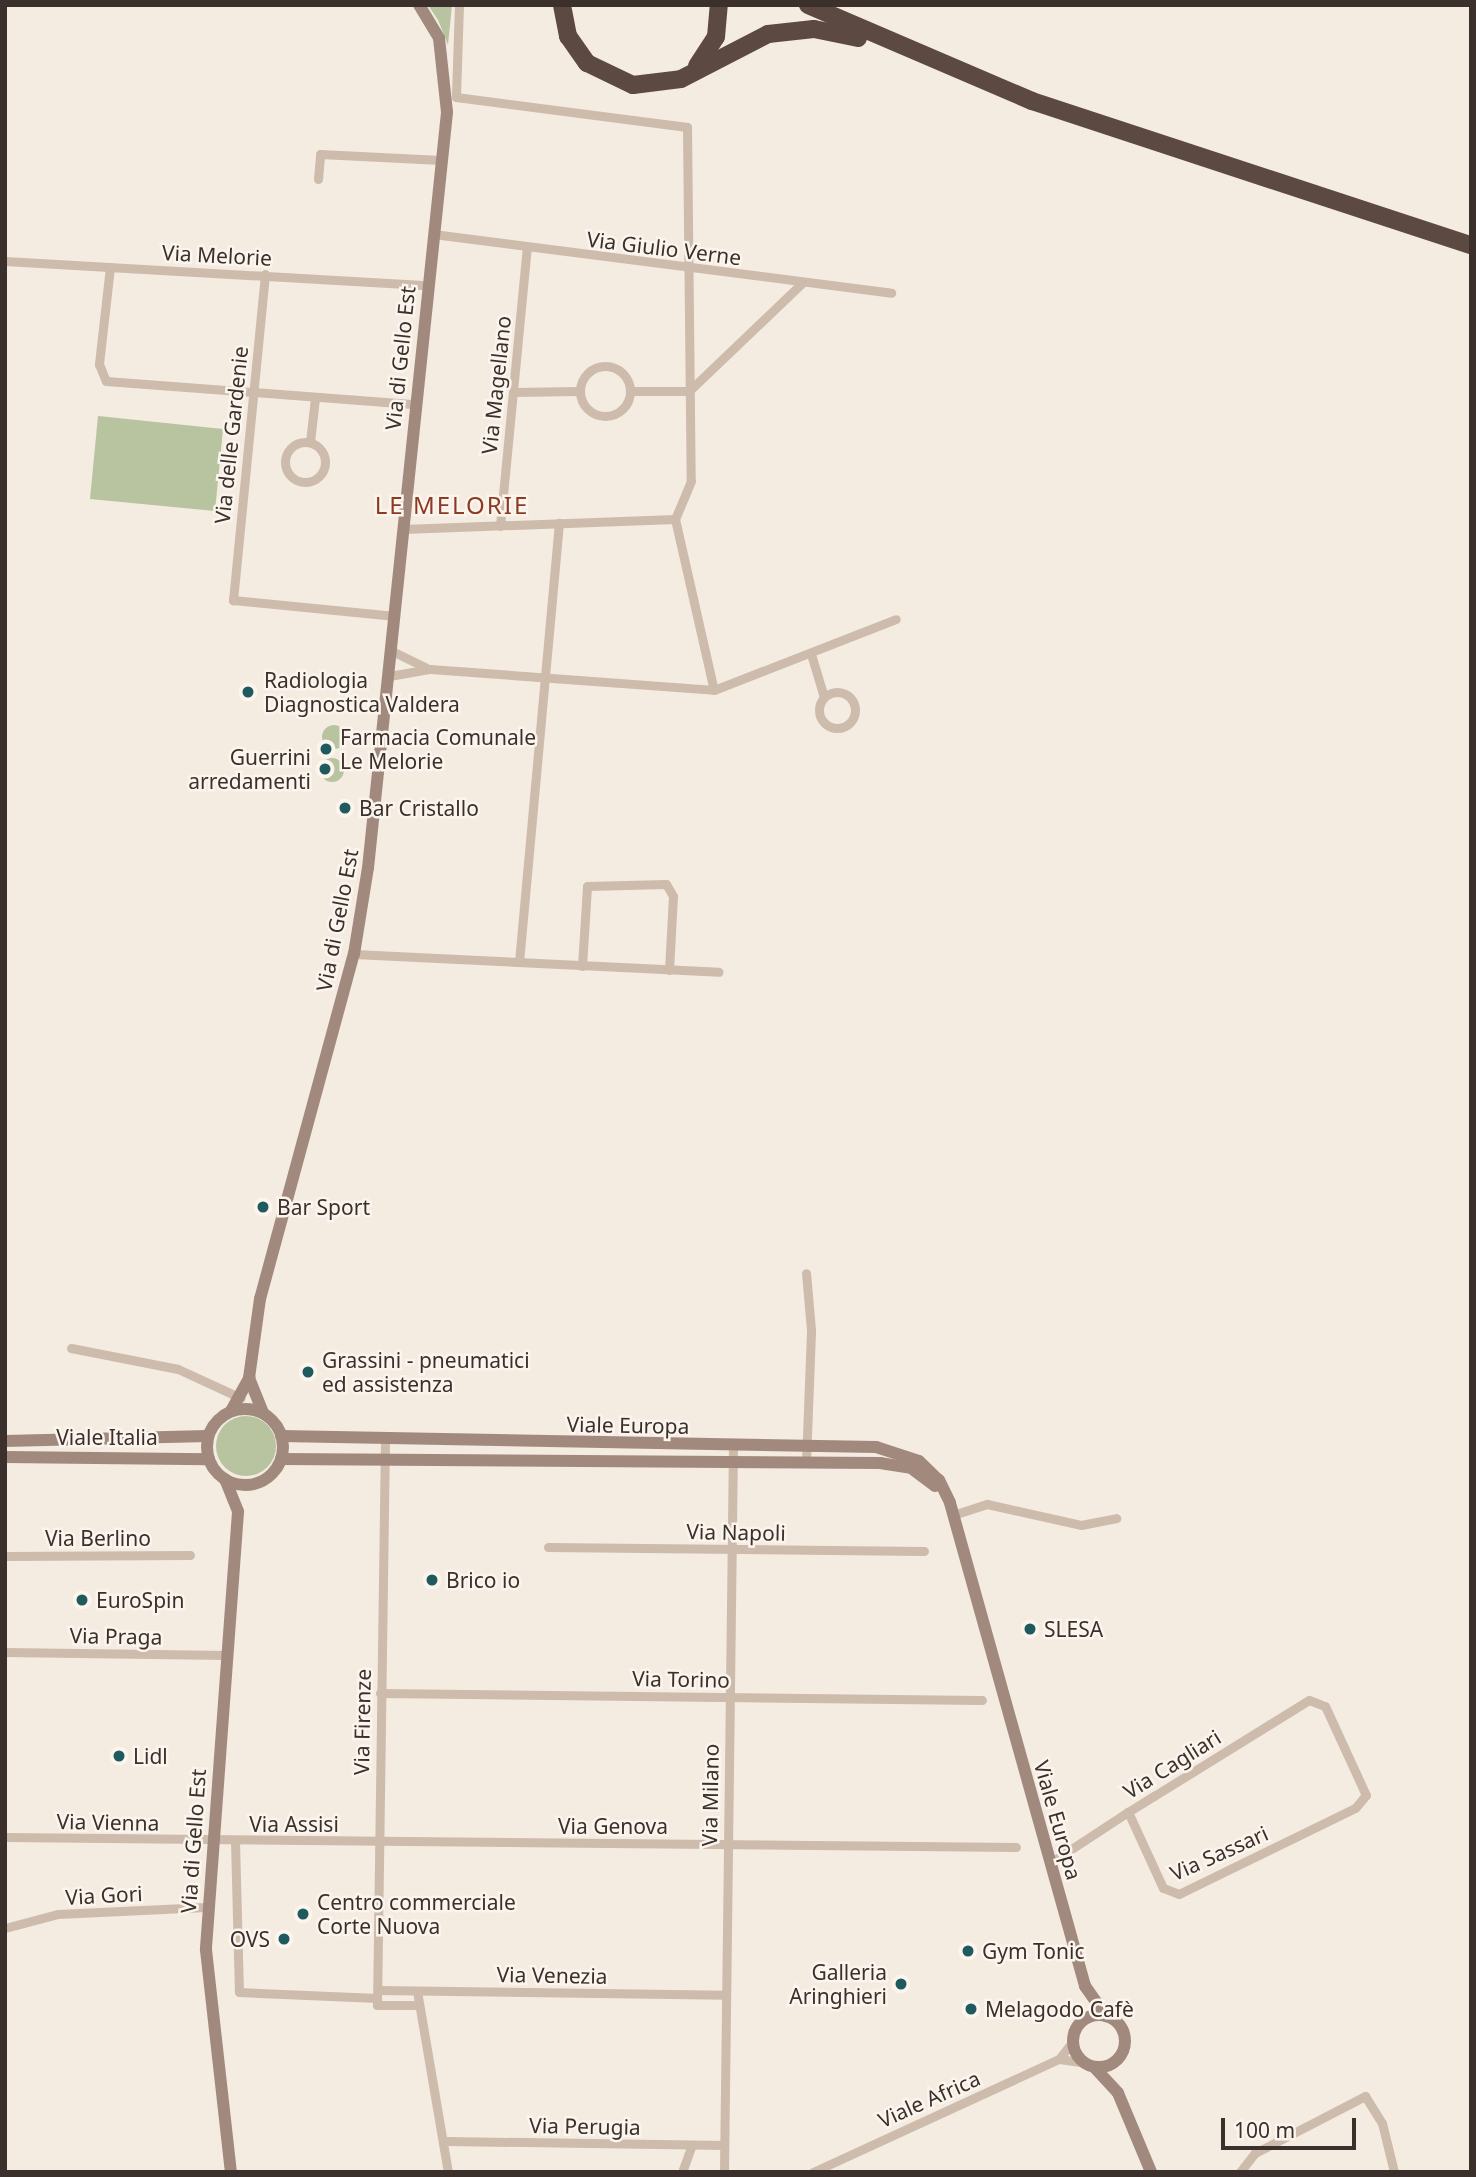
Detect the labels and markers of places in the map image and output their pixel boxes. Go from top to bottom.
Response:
place label: Radiologia Diagnostica Valdera [264,667,460,717]
marker: Radiologia Diagnostica Valdera [238,682,258,702]
place label: Farmacia Comunale Le Melorie [340,724,536,774]
marker: Farmacia Comunale Le Melorie [318,741,334,757]
place label: Guerrini arredamenti [188,744,311,794]
marker: Guerrini arredamenti [317,761,333,777]
place label: Bar Cristallo [359,795,479,821]
marker: Bar Cristallo [337,800,353,816]
place label: Bar Sport [277,1194,370,1220]
marker: Bar Sport [255,1199,271,1215]
place label: Grassini - pneumatici ed assistenza [322,1347,530,1397]
marker: Grassini - pneumatici ed assistenza [300,1364,316,1380]
place label: Brico io [446,1567,520,1593]
marker: Brico io [424,1572,440,1588]
place label: EuroSpin [96,1587,184,1613]
marker: EuroSpin [74,1592,90,1608]
place label: SLESA [1044,1616,1103,1642]
marker: SLESA [1022,1621,1038,1637]
place label: Lidl [133,1743,168,1769]
marker: Lidl [111,1748,127,1764]
place label: Centro commerciale Corte Nuova [317,1889,516,1939]
marker: Centro commerciale Corte Nuova [295,1906,311,1922]
place label: OVS [230,1926,270,1952]
marker: OVS [276,1931,292,1947]
place label: Gym Tonic [982,1938,1084,1964]
marker: Gym Tonic [960,1943,976,1959]
place label: Galleria Aringhieri [789,1959,887,2009]
marker: Galleria Aringhieri [893,1976,909,1992]
place label: Melagodo Cafè [985,1996,1134,2022]
marker: Melagodo Cafè [963,2001,979,2017]

